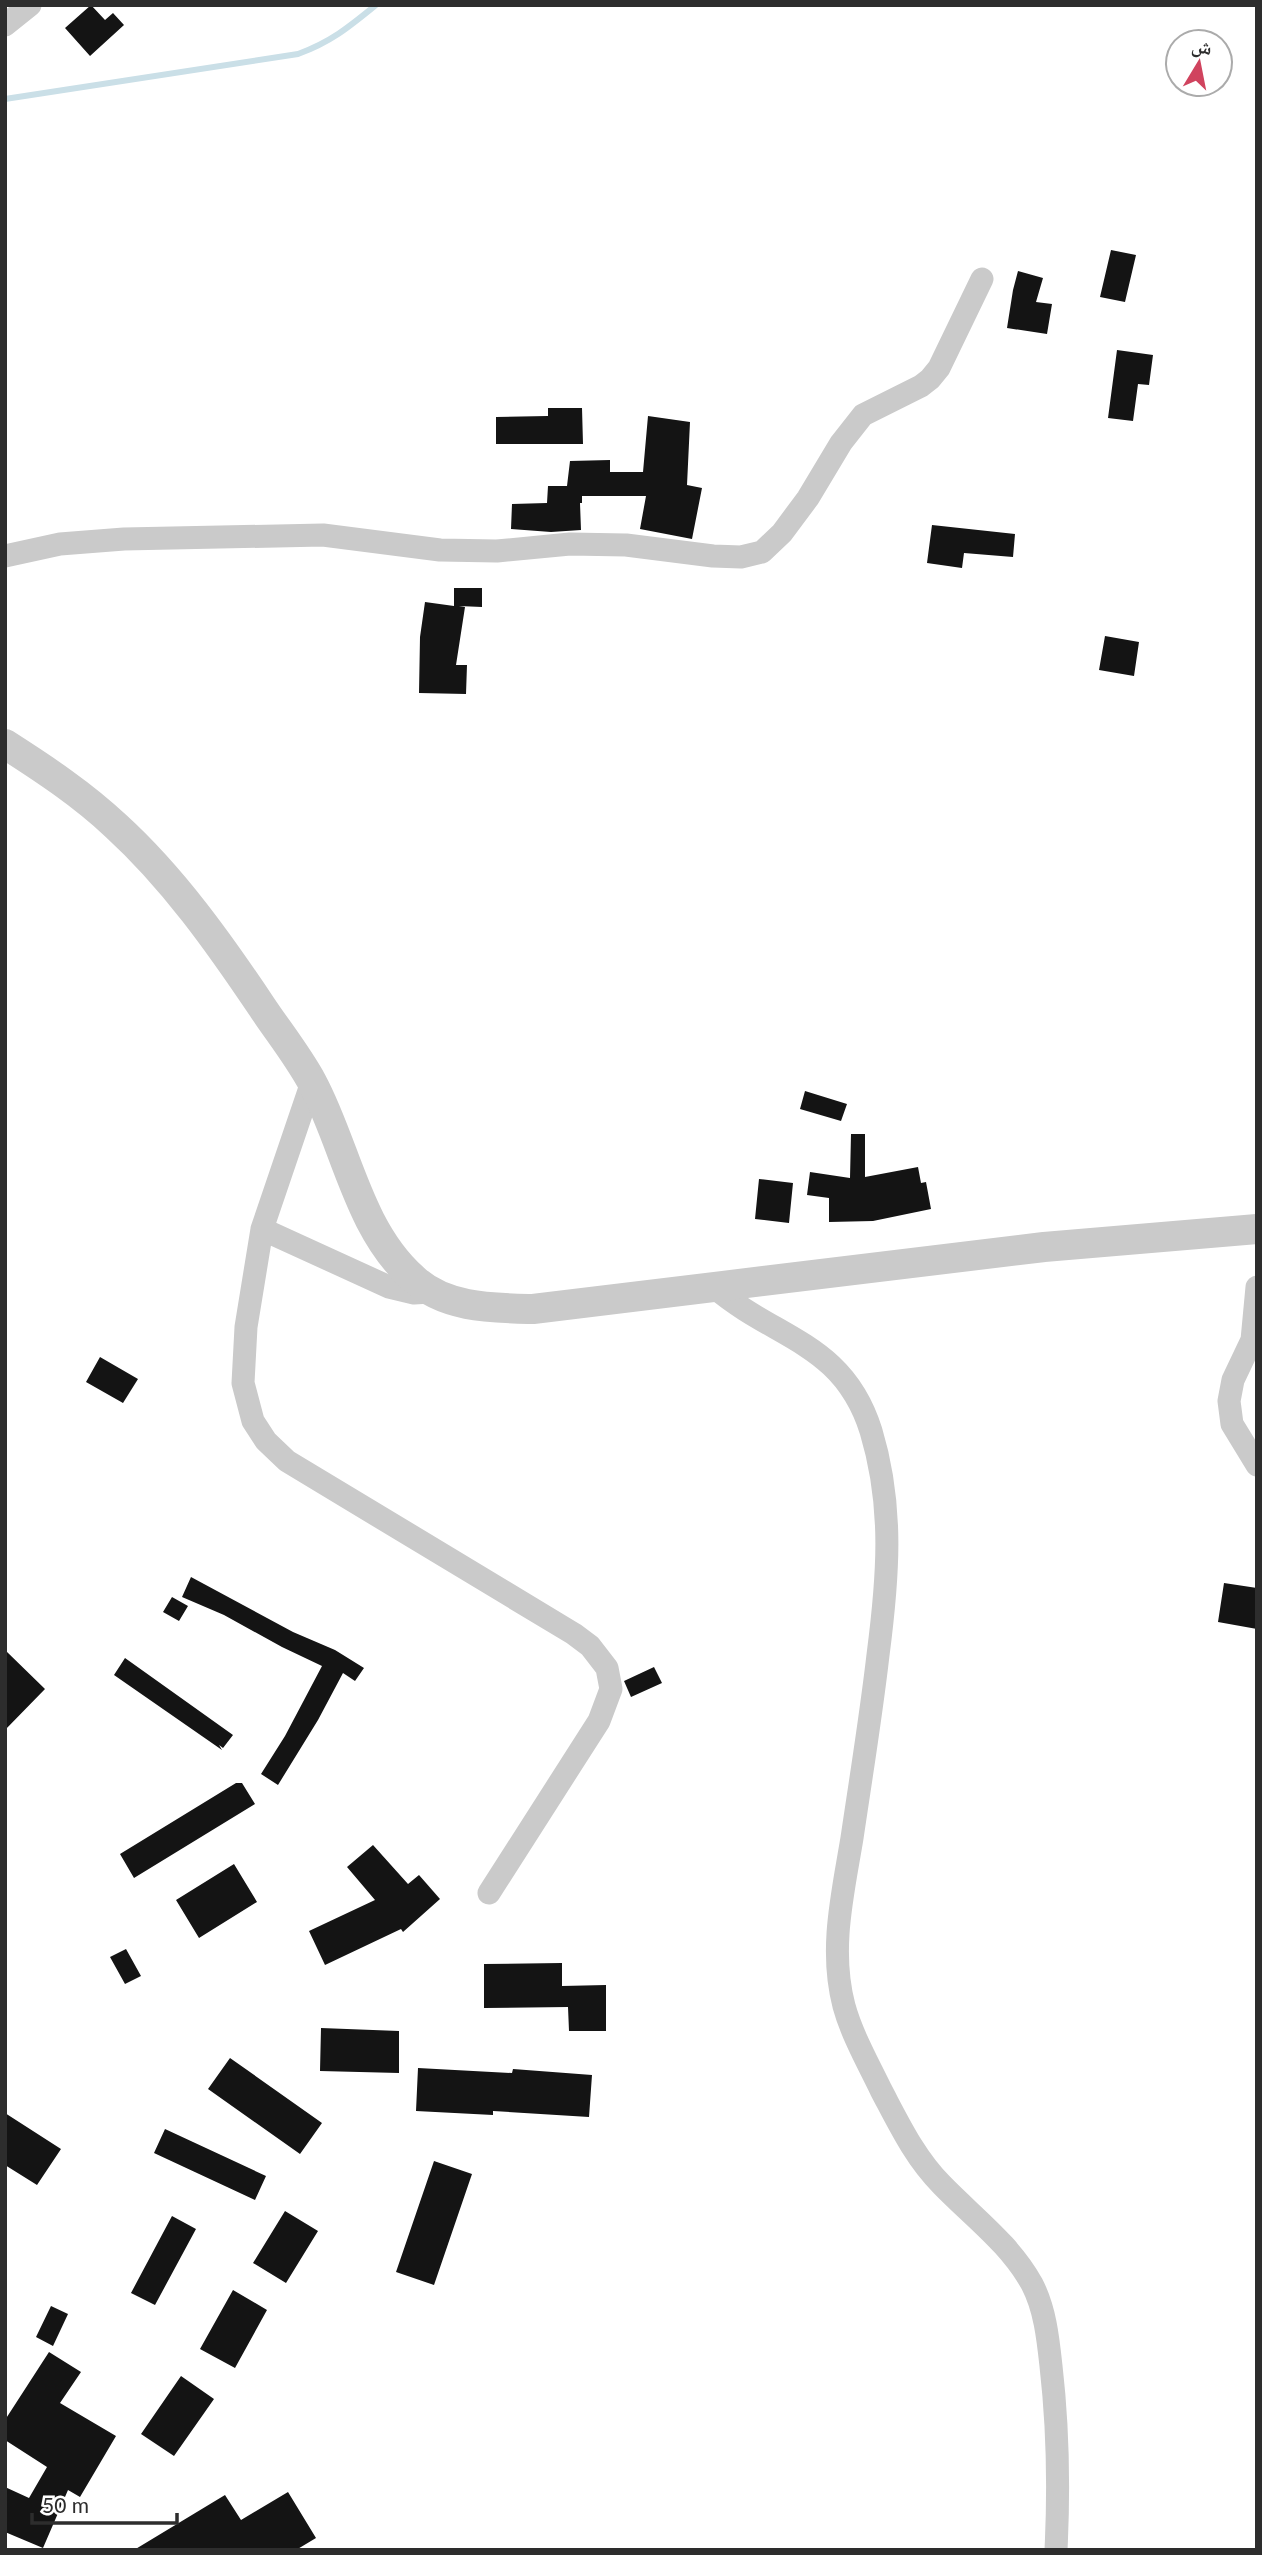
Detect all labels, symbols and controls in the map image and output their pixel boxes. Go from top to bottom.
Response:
north arrow [1164,28,1234,98]
text: ش [1190,33,1214,60]
scale bar [32,2482,177,2526]
text: 50 m [42,2492,89,2517]

